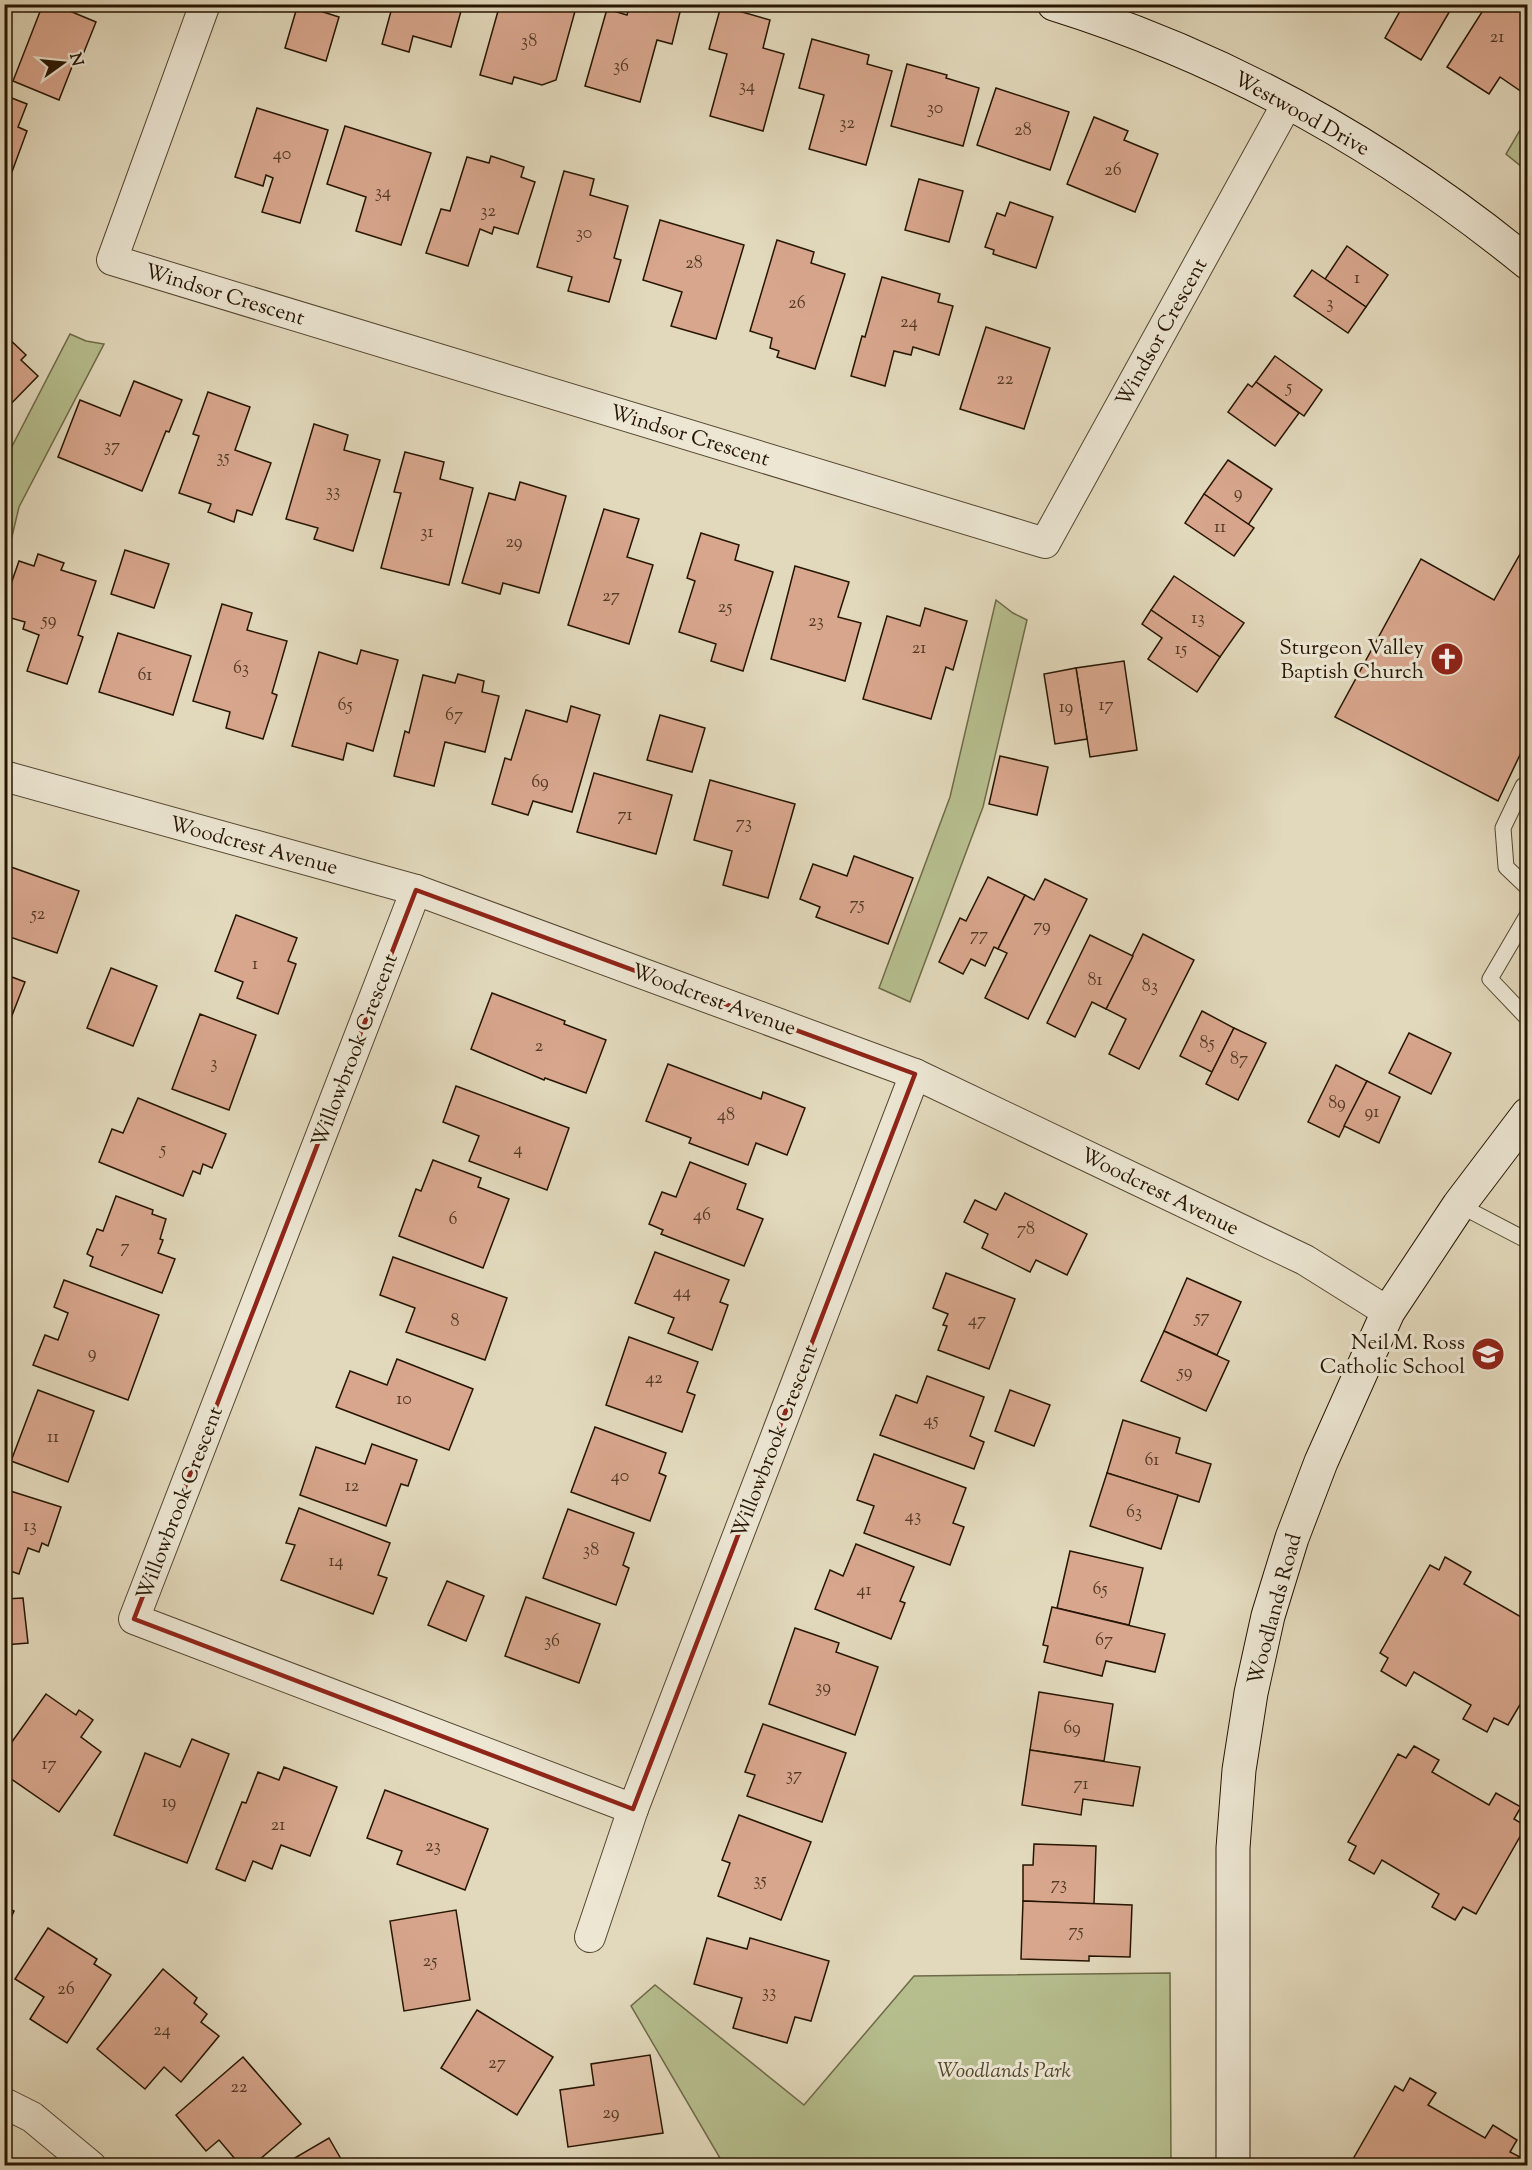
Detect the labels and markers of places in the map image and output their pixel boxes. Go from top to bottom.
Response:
place label: Sturgeon Valley Baptish Church [1279,634,1425,688]
church icon: Sturgeon Valley Baptish Church [1429,641,1465,677]
place label: Neil M. Ross Catholic School [1320,1329,1465,1383]
school or university icon: Neil M. Ross Catholic School [1470,1336,1506,1372]

